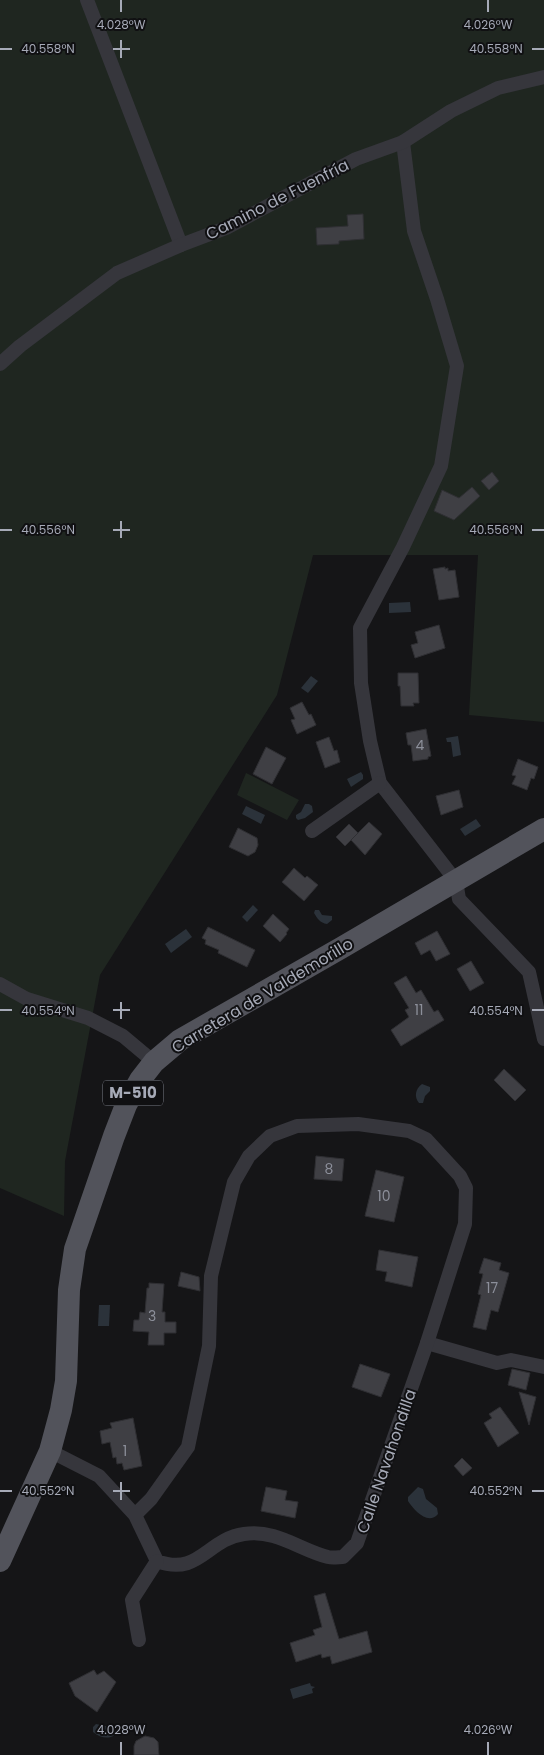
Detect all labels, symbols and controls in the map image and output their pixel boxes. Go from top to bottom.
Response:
text: 4.028°W [97,16,146,33]
text: 4.026°W [464,16,513,33]
text: 40.558°N [21,40,75,57]
text: 40.558°N [469,40,523,57]
street label: Camino de Fuenfría [202,153,353,246]
text: 40.556°N [21,521,75,538]
text: 40.556°N [469,521,523,538]
house number: 4 [416,735,425,755]
street label: Carretera de Valdemorillo [167,932,357,1059]
house number: 11 [415,1000,423,1020]
text: 40.554°N [21,1002,75,1019]
text: 40.554°N [469,1002,523,1019]
road number: M-510 [103,1080,163,1106]
house number: 8 [325,1159,334,1179]
house number: 10 [377,1186,391,1206]
house number: 17 [486,1278,498,1298]
house number: 3 [148,1306,156,1326]
street label: Calle Navahondilla [351,1386,422,1536]
house number: 1 [123,1441,127,1461]
text: 40.552°N [22,1482,74,1499]
text: 40.552°N [470,1482,522,1499]
text: 4.028°W [97,1721,146,1738]
text: 4.026°W [464,1721,513,1738]

